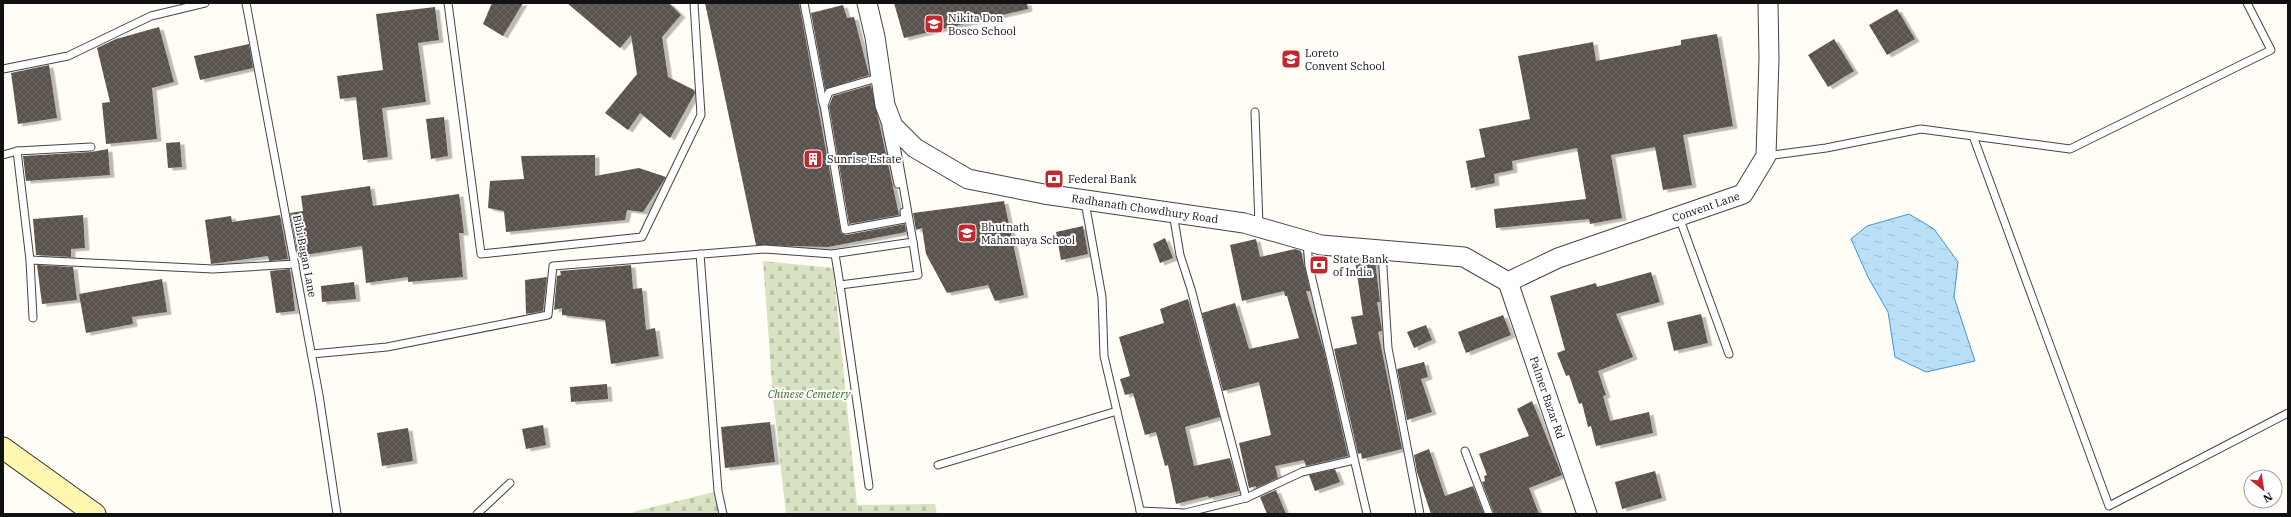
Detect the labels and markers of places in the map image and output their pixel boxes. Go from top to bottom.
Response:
place label: Nikita Don Bosco School [948,11,1016,38]
school or university icon: Nikita Don Bosco School [923,13,945,35]
place label: Loreto Convent School [1305,46,1385,73]
school or university icon: Loreto Convent School [1280,48,1302,70]
building icon: Sunrise Estate [802,148,824,170]
place label: Sunrise Estate [827,152,901,166]
bank icon: Federal Bank [1043,168,1065,190]
place label: Federal Bank [1068,172,1137,186]
place label: Bhutnath Mahamaya School [981,220,1075,247]
school or university icon: Bhutnath Mahamaya School [956,222,978,244]
place label: State Bank of India [1333,252,1389,279]
bank icon: State Bank of India [1308,254,1330,276]

